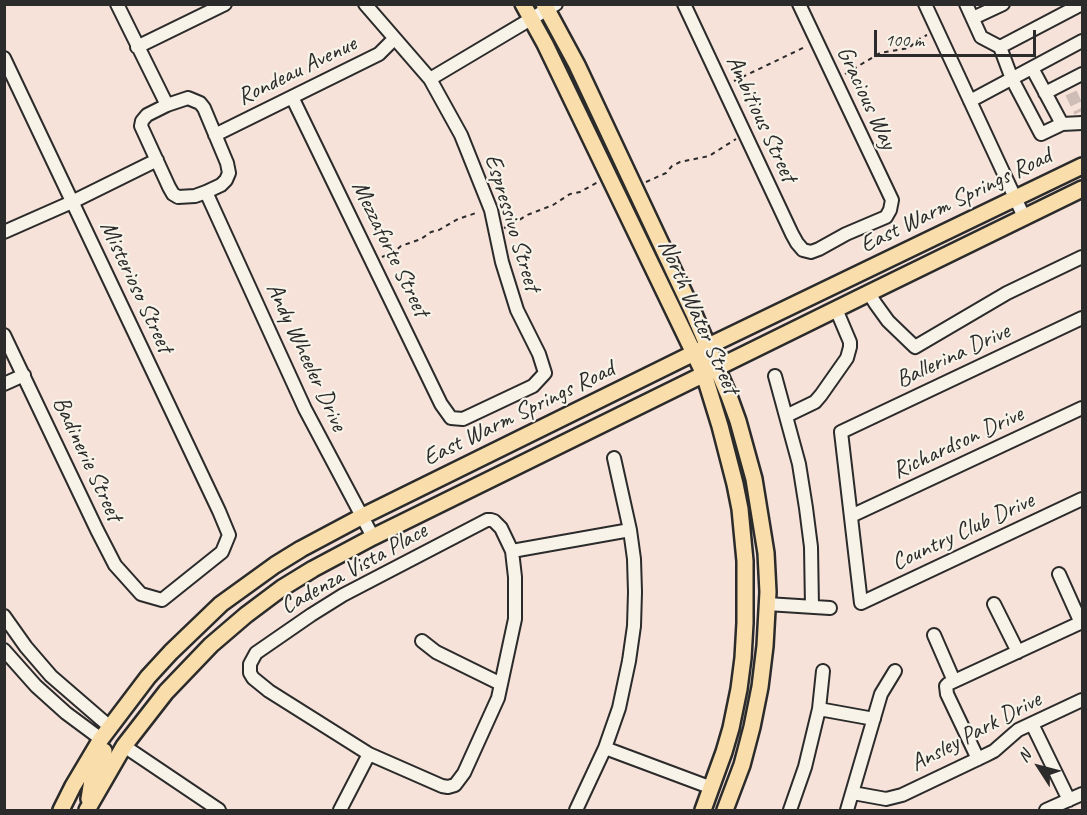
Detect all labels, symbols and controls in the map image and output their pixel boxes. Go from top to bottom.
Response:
scale bar [877,18,1039,56]
text: 100 m [885,29,924,51]
street label: Rondeau Avenue [233,30,361,112]
street label: Gracious Way [830,42,902,154]
street label: Ambitious Street [719,51,803,187]
street label: East Warm Springs Road [856,142,1056,260]
street label: Espressivo Street [478,151,546,295]
street label: Mezzaforte Street [345,176,435,322]
street label: Misterioso Street [93,216,179,358]
street label: North Water Street [651,235,745,399]
street label: Andy Wheeler Drive [259,278,353,436]
street label: Ballerina Drive [892,317,1014,395]
street label: East Warm Springs Road [419,355,619,473]
street label: Badinerie Street [46,392,128,526]
street label: Richardson Drive [888,400,1028,486]
street label: Country Club Drive [887,486,1039,578]
street label: Cadenza Vista Place [276,517,432,621]
street label: Ansley Park Drive [906,686,1046,778]
north arrow [1009,737,1069,797]
text: N [1013,747,1035,766]

